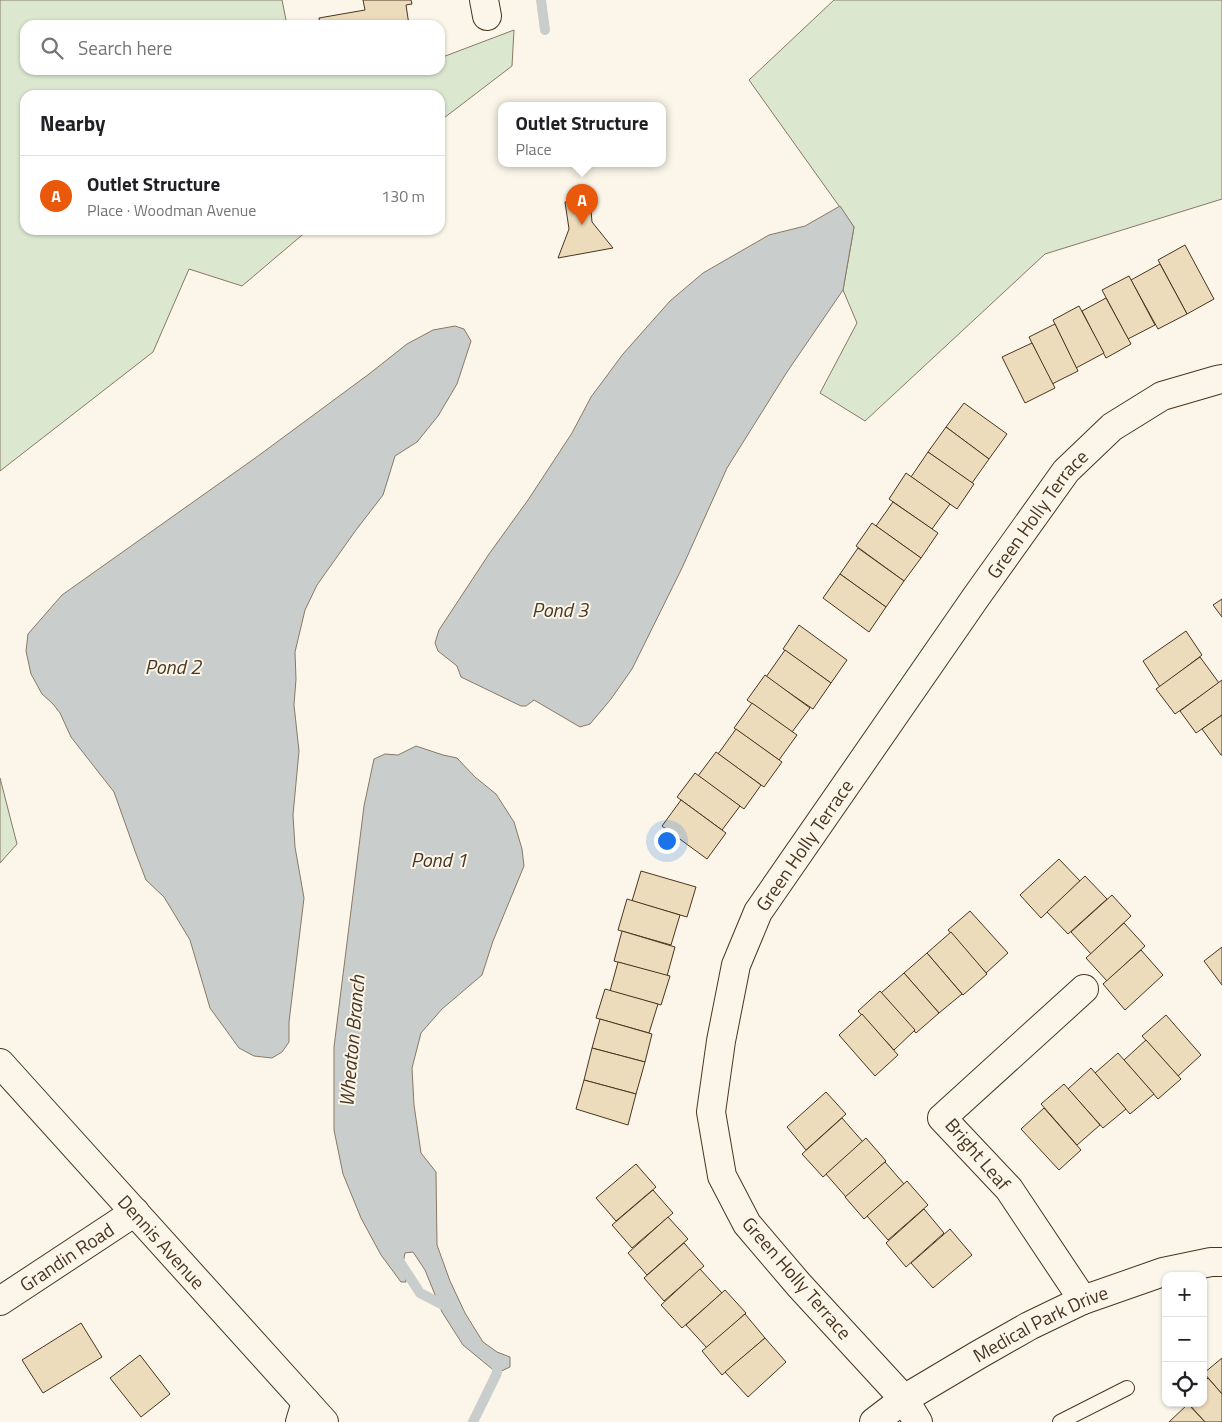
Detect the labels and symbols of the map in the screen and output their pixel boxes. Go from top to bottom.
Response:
pin: A [566,184,598,225]
street label: Green Holly Terrace [979,442,1094,584]
water label: Pond 3 [532,594,589,625]
water label: Pond 2 [145,651,202,682]
street label: Green Holly Terrace [748,773,860,917]
your location [654,828,680,854]
water label: Pond 1 [411,844,467,875]
water label: Wheaton Branch [330,973,373,1108]
street label: Bright Leaf [939,1111,1019,1197]
street label: Dennis Avenue [111,1188,212,1295]
street label: Green Holly Terrace [736,1210,859,1346]
street label: Grandin Road [14,1215,120,1298]
street label: Medical Park Drive [967,1277,1112,1369]

